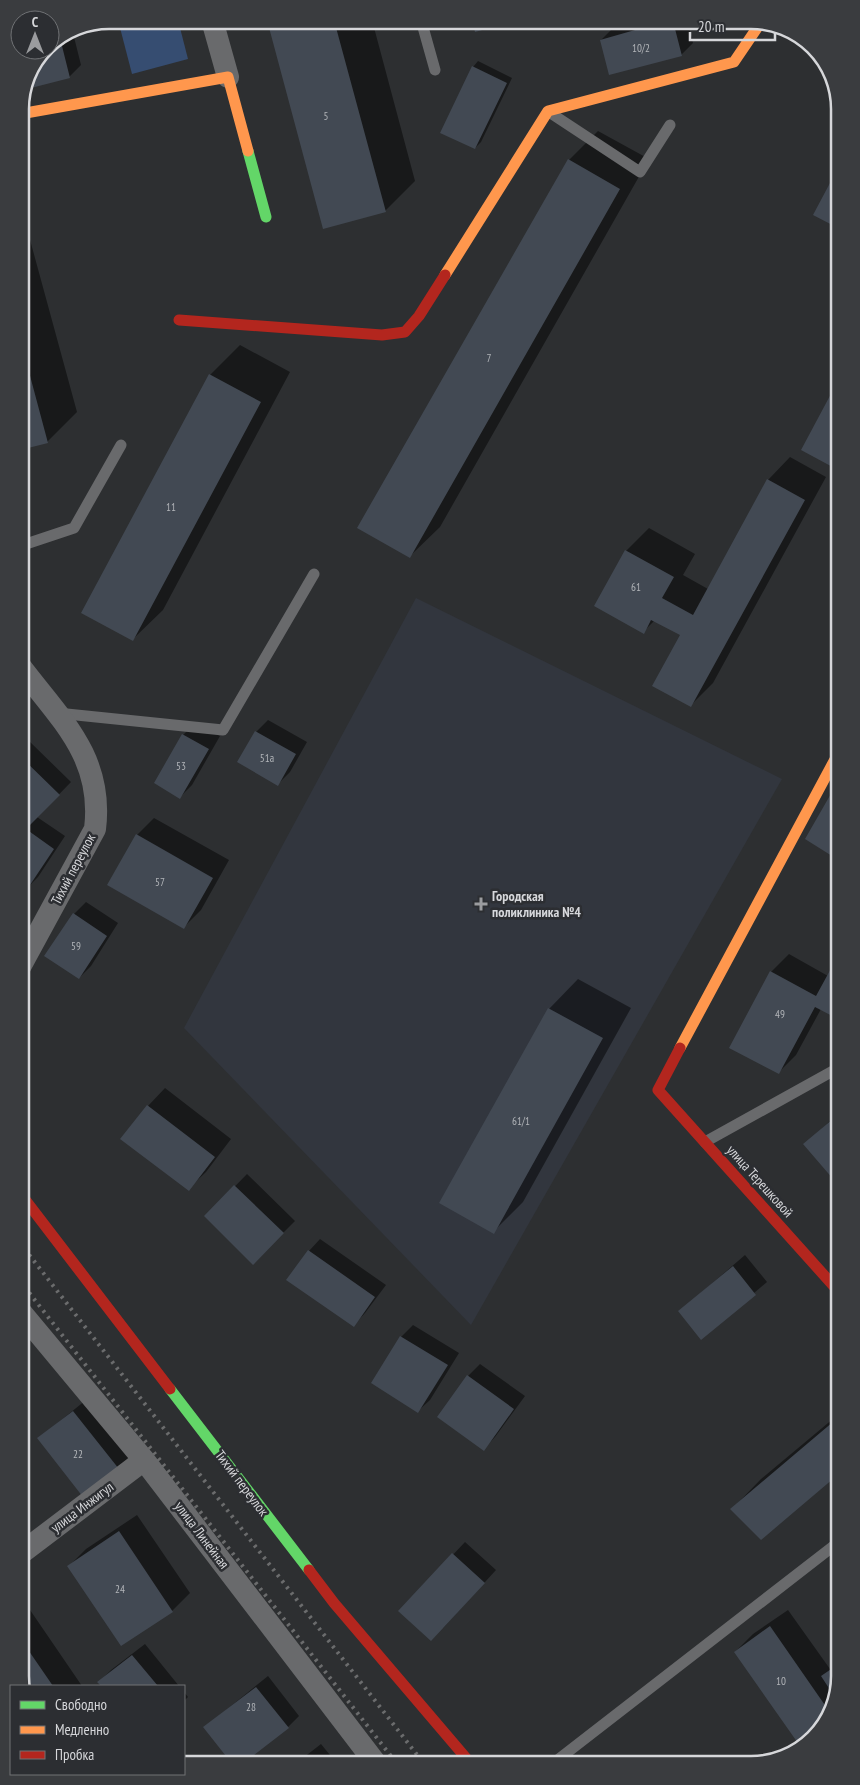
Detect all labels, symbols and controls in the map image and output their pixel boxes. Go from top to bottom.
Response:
north arrow [10,10,60,60]
scale bar [690,10,775,42]
text: С [32,13,39,31]
text: 20 m [698,17,724,36]
house number: 10/2 [632,41,650,55]
house number: 5 [324,109,329,123]
house number: 7 [487,351,492,365]
house number: 11 [166,500,176,514]
house number: 61 [631,580,641,594]
house number: 51а [260,751,274,765]
house number: 53 [176,759,186,773]
street label: Тихий переулок [47,830,100,908]
house number: 57 [155,875,165,889]
place label: Городская поликлиника №4 [492,887,581,921]
marker: Городская поликлиника №4 [474,897,488,911]
house number: 59 [71,939,81,953]
house number: 49 [775,1007,785,1021]
house number: 61/1 [512,1114,530,1128]
street label: улица Терешковой [723,1141,797,1221]
street label: Тихий переулок [211,1446,273,1520]
house number: 22 [73,1447,83,1461]
street label: улица Инжигул [47,1478,117,1536]
street label: улица Линейная [171,1498,233,1572]
house number: 24 [115,1582,125,1596]
house number: 10 [776,1674,786,1688]
legend [10,1685,185,1775]
text: Свободно [55,1695,107,1714]
house number: 28 [246,1700,256,1714]
text: Медленно [55,1720,109,1739]
text: Пробка [55,1745,94,1764]

